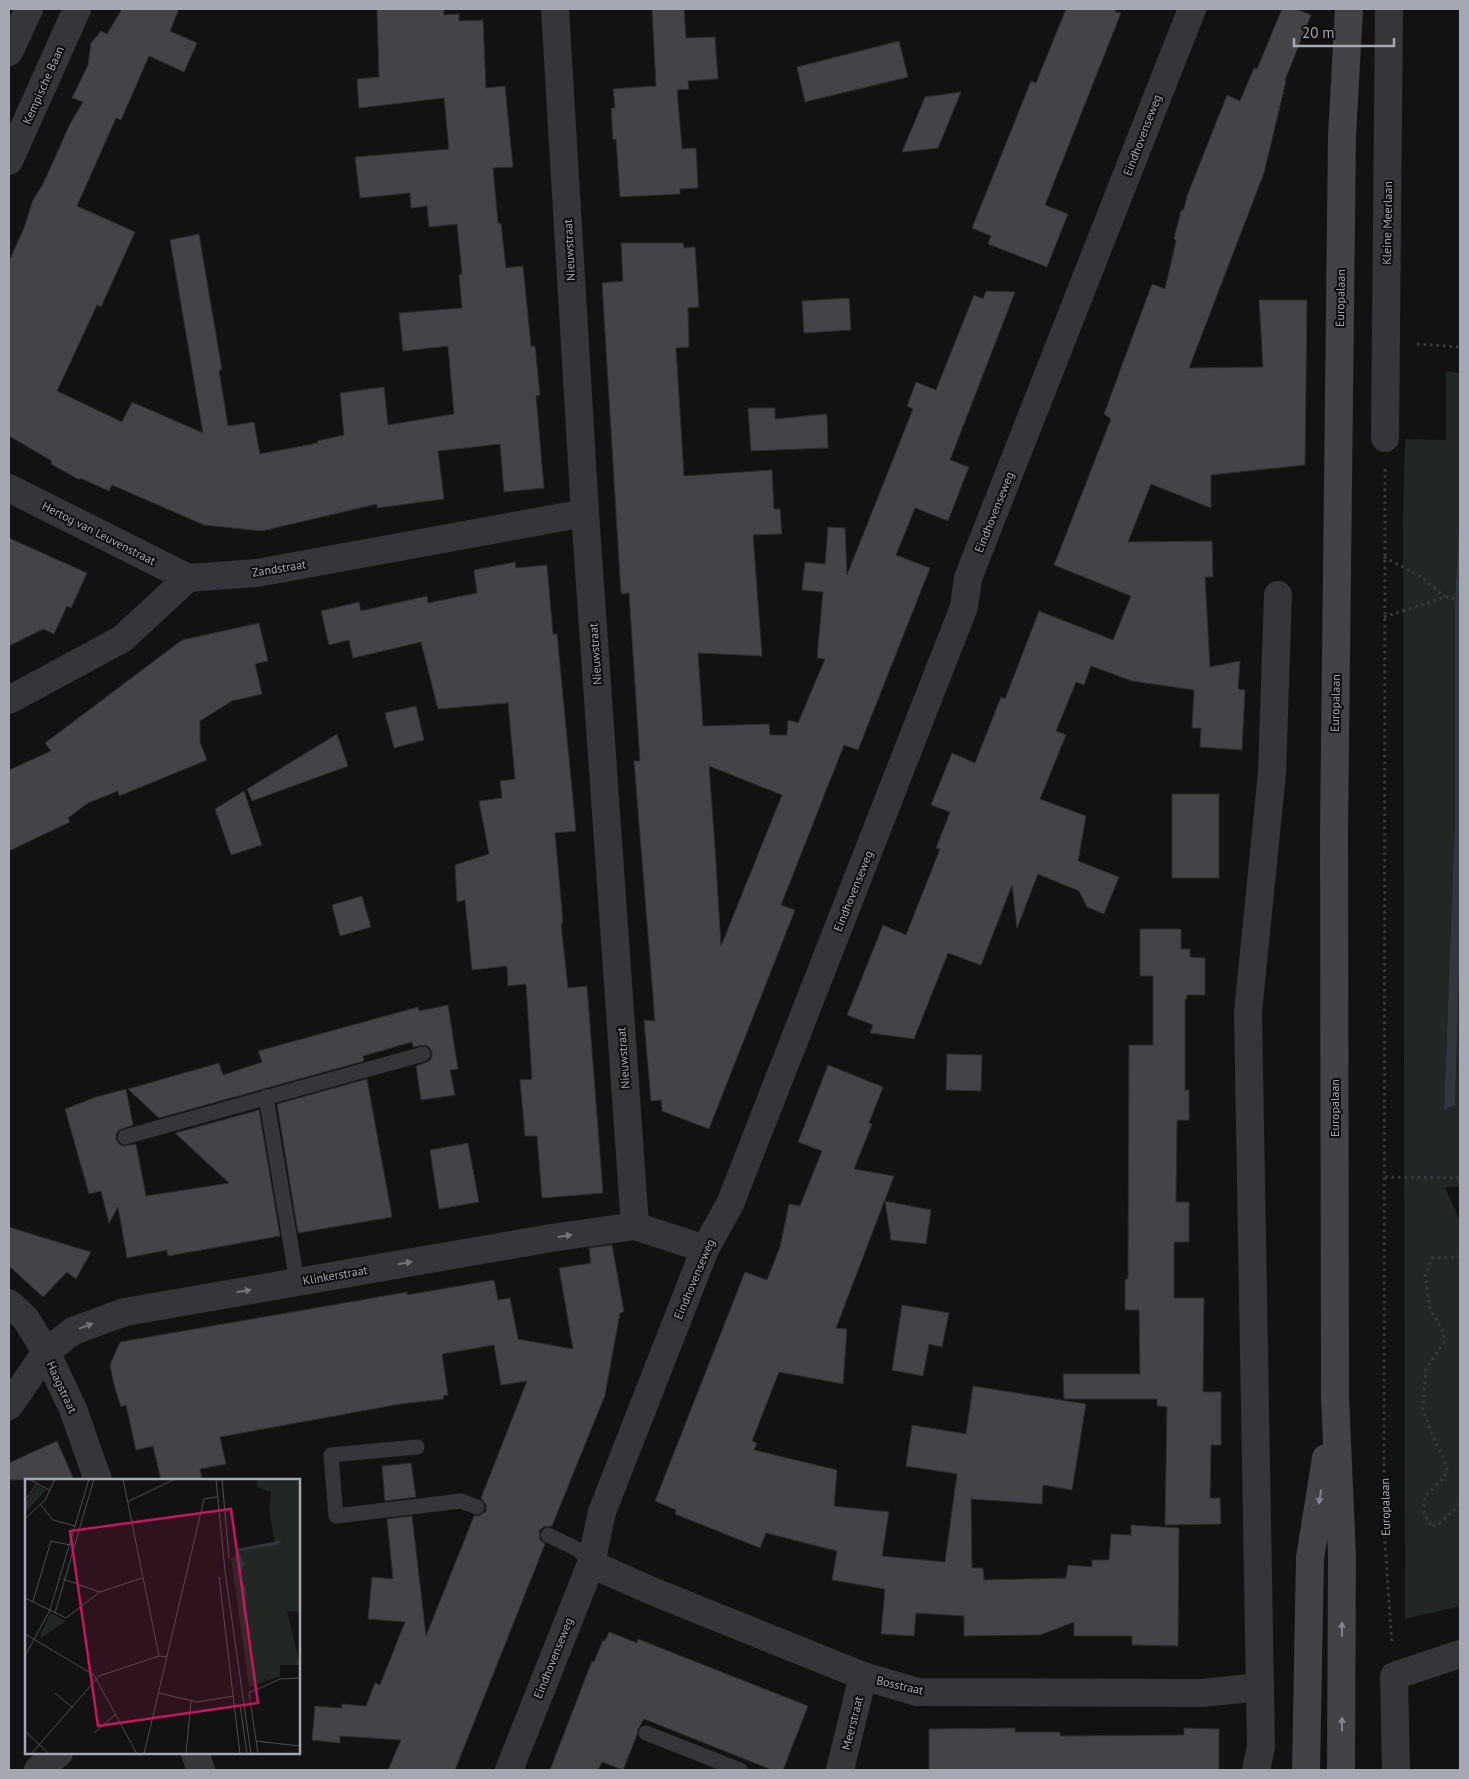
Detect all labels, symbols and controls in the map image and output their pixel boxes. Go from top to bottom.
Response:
scale bar [1294,15,1394,47]
text: 20 m [1302,23,1335,42]
street label: Kempische Baan [19,44,67,126]
street label: Eindhovenseweg [1120,92,1164,178]
street label: Kleine Meerlaan [1379,181,1395,265]
street label: Nieuwstraat [560,219,578,281]
street label: Europalaan [1332,269,1348,327]
street label: Eindhovenseweg [971,469,1017,555]
street label: Hertog van Leuvenstraat [40,498,158,568]
street label: Zandstraat [251,556,307,580]
street label: Nieuwstraat [585,623,605,685]
street label: Europalaan [1327,674,1343,732]
street label: Eindhovenseweg [830,848,876,934]
street label: Nieuwstraat [613,1027,633,1089]
street label: Europalaan [1327,1079,1342,1137]
one-way arrow [557,1232,573,1240]
street label: Eindhovenseweg [670,1237,718,1321]
one-way arrow [397,1259,413,1267]
street label: Klinkerstraat [301,1262,369,1288]
one-way arrow [237,1286,253,1294]
one-way arrow [79,1322,94,1330]
street label: Haagstraat [43,1359,81,1415]
street label: Europalaan [1377,1478,1393,1536]
inset map [25,1479,300,1754]
one-way arrow [1315,1489,1323,1505]
street label: Eindhovenseweg [530,1615,576,1701]
one-way arrow [1338,1621,1346,1637]
street label: Bosstraat [875,1672,925,1698]
street label: Meerstraat [838,1695,866,1751]
one-way arrow [1338,1716,1346,1732]

